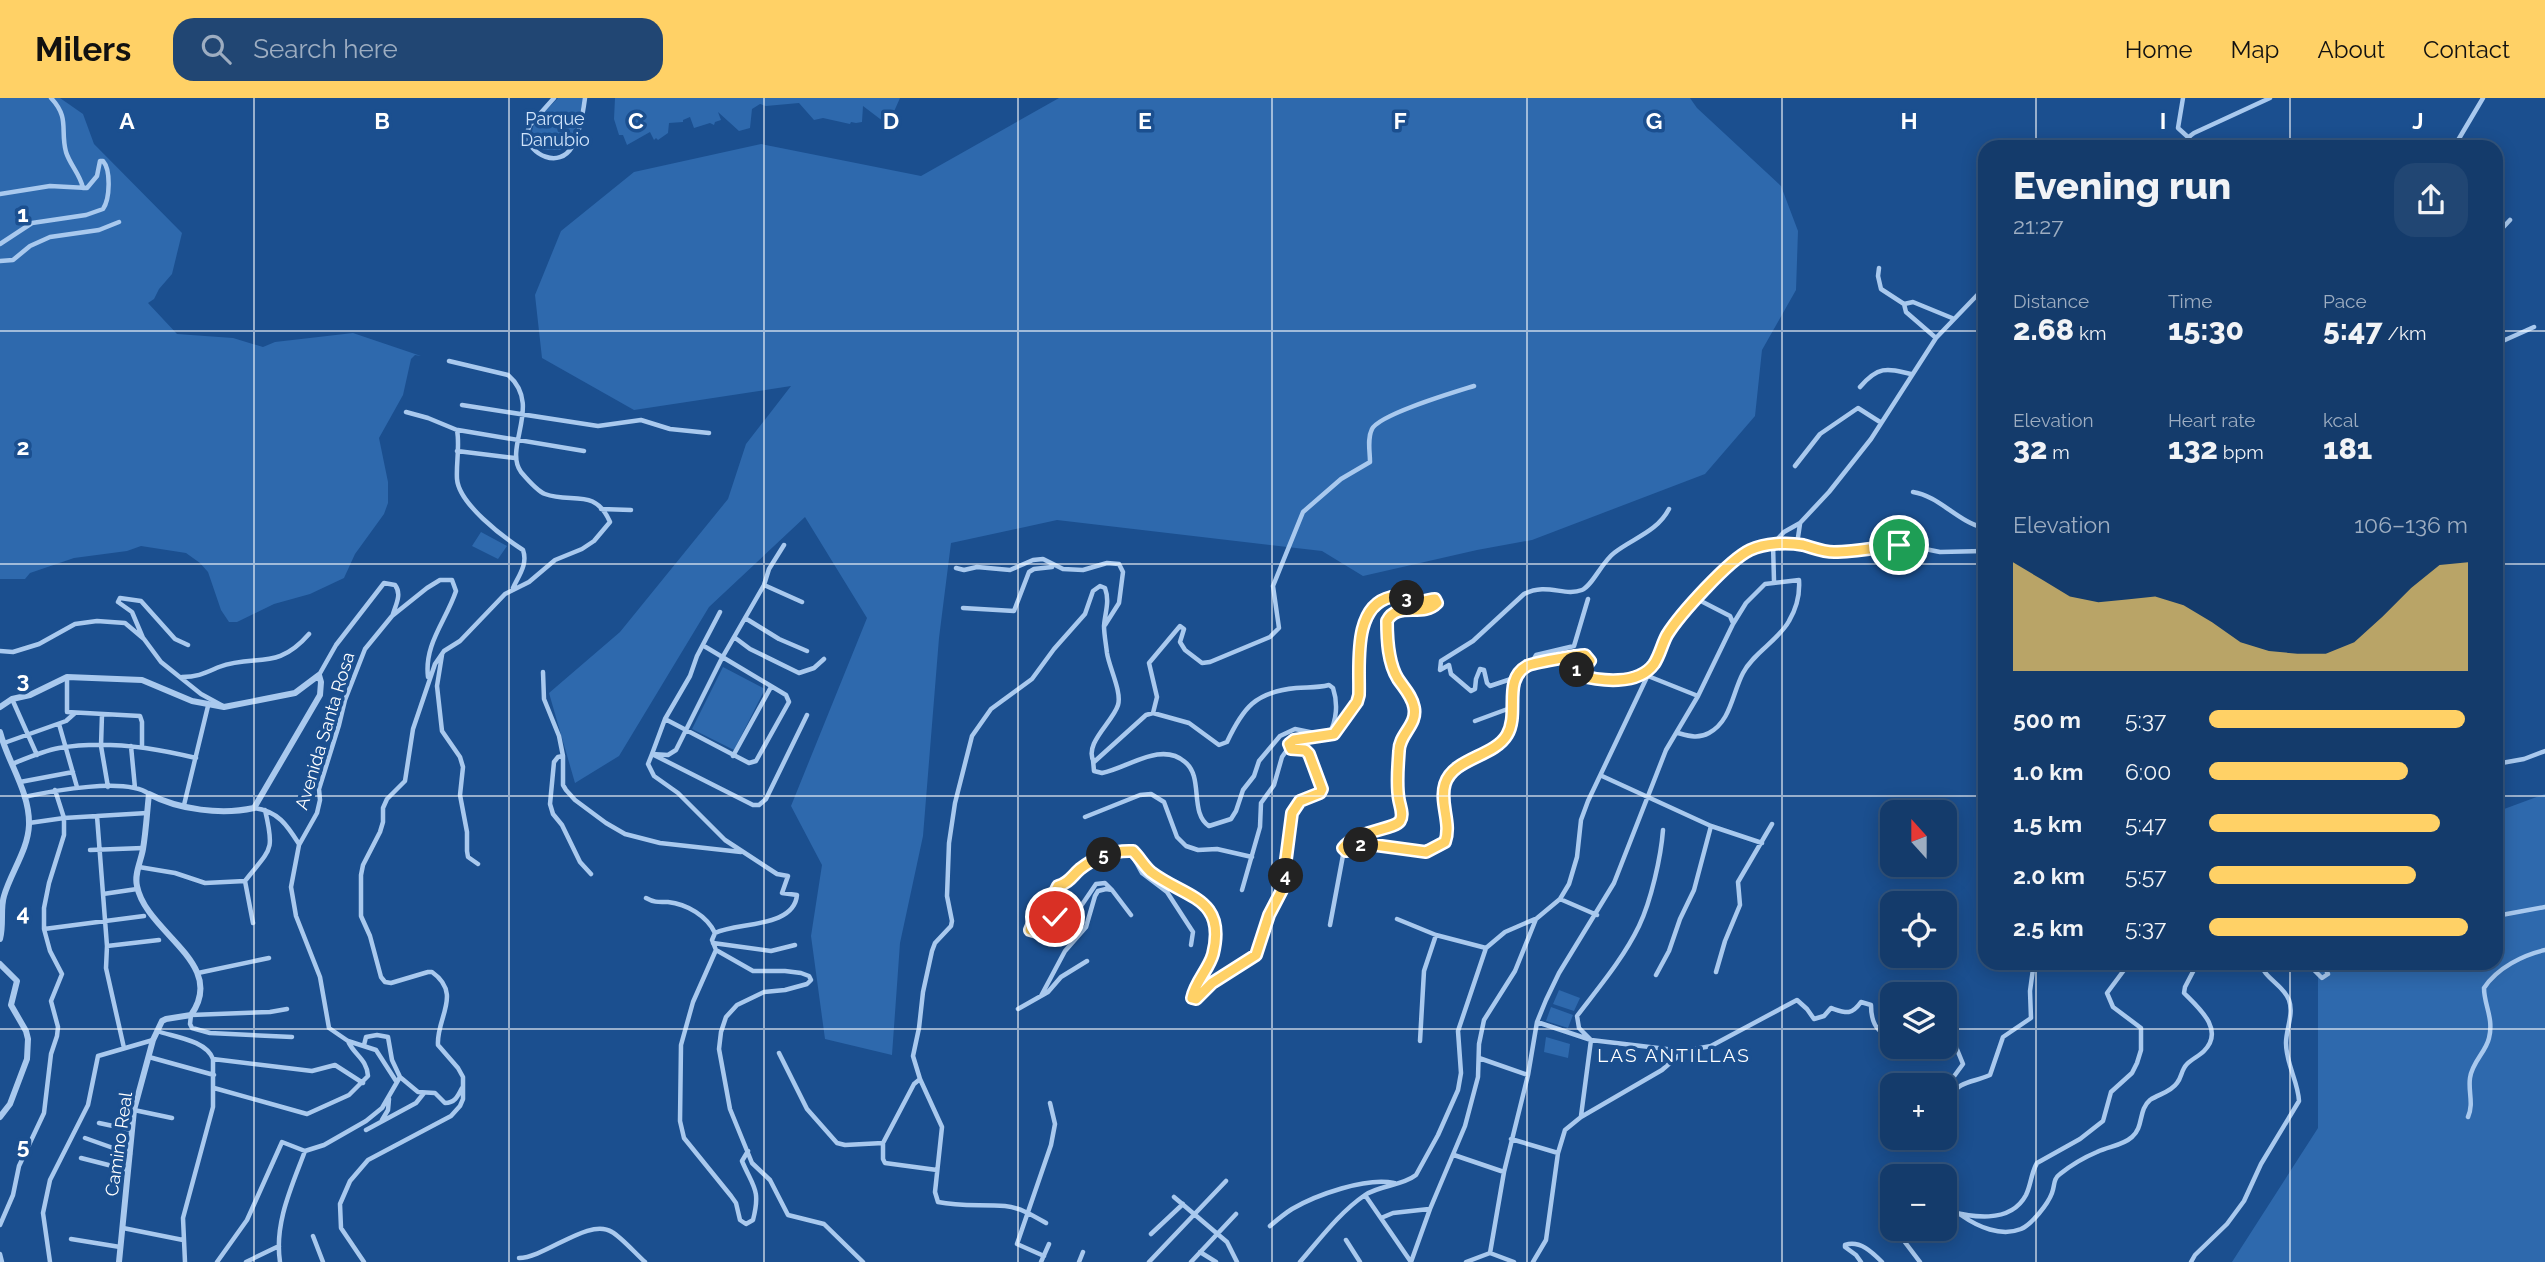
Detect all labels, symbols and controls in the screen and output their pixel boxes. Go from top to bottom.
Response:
search box [173,18,663,81]
text: Milers [35,30,131,69]
icon: search [197,30,235,68]
text: Search here [253,34,398,64]
text: Home [2125,35,2193,64]
text: Map [2231,35,2279,64]
text: About [2317,35,2385,64]
text: Contact [2423,35,2510,64]
text: A [119,107,135,134]
text: B [374,107,390,134]
text: C [628,107,644,134]
text: D [883,107,899,134]
text: E [1138,107,1152,134]
text: F [1393,107,1407,134]
text: G [1646,107,1662,134]
text: H [1900,107,1918,134]
text: I [2160,107,2166,134]
text: J [2412,107,2424,134]
park label: Parque Danubio [520,108,590,150]
text: Evening run [2013,163,2231,208]
button: share [2394,163,2468,237]
text: 1 [17,200,29,227]
text: 21:27 [2013,212,2063,239]
text: Distance [2013,290,2089,312]
text: Time [2168,290,2212,312]
text: Pace [2323,290,2367,312]
text: 2.68 [2013,312,2074,347]
text: 15:30 [2168,312,2244,347]
text: 5:47 [2323,312,2383,347]
text: km [2074,322,2106,344]
text: /km [2383,322,2426,344]
text: Elevation [2013,409,2094,431]
text: Heart rate [2168,409,2256,431]
text: kcal [2323,409,2359,431]
text: 32 [2013,431,2047,466]
text: 132 [2168,431,2218,466]
text: 181 [2323,431,2372,466]
text: 2 [17,433,29,460]
text: m [2047,441,2070,463]
text: bpm [2218,441,2264,463]
text: Elevation [2013,511,2111,538]
text: 106–136 m [2354,511,2468,538]
pin [1869,515,1929,575]
icon: arrive [1880,526,1918,564]
pin: 3 [1390,580,1424,616]
text: 3 [1401,586,1412,608]
street label: Avenida Santa Rosa [291,650,358,812]
pin: 1 [1560,652,1594,688]
text: 1 [1572,658,1581,680]
text: 3 [17,666,29,693]
text: 500 m [2013,706,2081,733]
text: 5:37 [2125,706,2166,733]
text: 1.0 km [2013,758,2083,785]
text: 6:00 [2125,758,2171,785]
north arrow [1880,800,1956,877]
map controls [1880,800,1957,1241]
text: 1.5 km [2013,810,2082,837]
text: 5:47 [2125,810,2167,837]
pin: 2 [1344,828,1378,862]
text: 2 [1355,833,1366,855]
pin: 5 [1086,838,1122,872]
text: 5 [1098,843,1109,865]
pin: 4 [1268,858,1304,894]
text: 2.0 km [2013,862,2085,889]
text: 5:57 [2125,862,2167,889]
text: 4 [1280,864,1291,886]
pin [1025,887,1085,947]
button: locate [1880,891,1957,968]
icon: check [1036,898,1074,936]
text: 4 [16,899,30,926]
text: 2.5 km [2013,914,2084,941]
text: 5:37 [2125,914,2166,941]
button: layers [1880,982,1957,1059]
district label: LAS ANTILLAS [1597,1044,1751,1066]
button: + [1880,1073,1957,1150]
street label: Camino Real [101,1090,136,1197]
text: 5 [17,1132,30,1159]
button: − [1880,1164,1957,1241]

